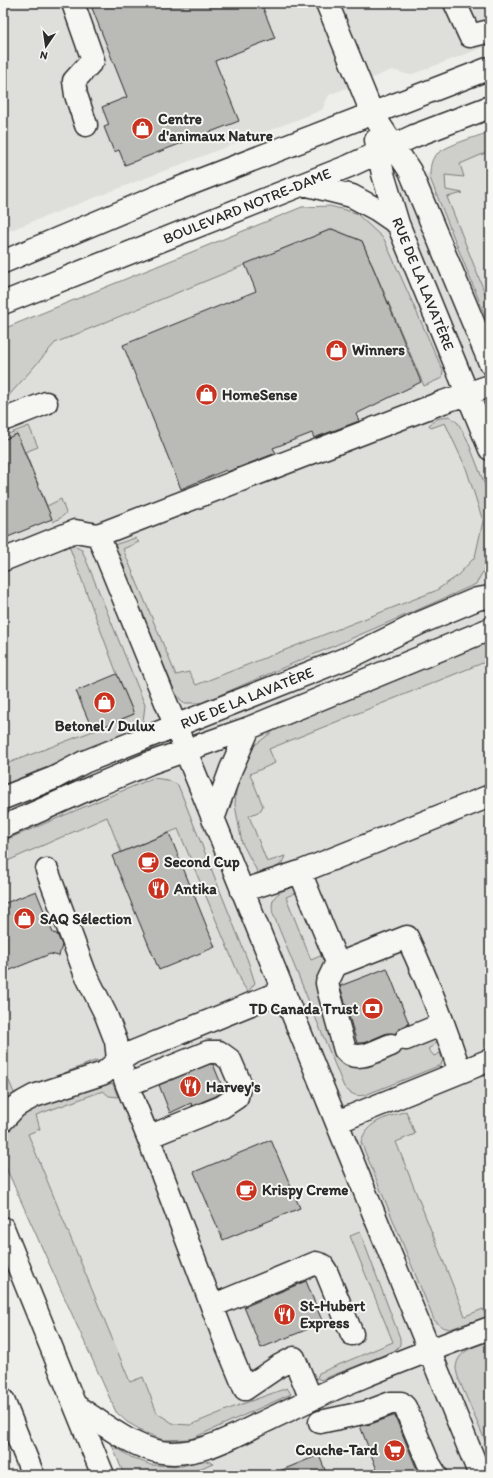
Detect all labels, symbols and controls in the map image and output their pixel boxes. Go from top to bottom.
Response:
north arrow [26,26,66,66]
text: N [39,48,49,62]
place label: Centre d'animaux Nature [158,110,273,145]
shop icon: Centre d'animaux Nature [129,115,155,141]
street label: BOULEVARD NOTRE-DAME [160,164,334,248]
street label: RUE DE LA LAVATÈRE [388,215,458,353]
shop icon: Winners [324,337,350,363]
place label: Winners [352,341,405,359]
shop icon: HomeSense [194,382,220,408]
place label: HomeSense [222,386,297,404]
street label: RUE DE LA LAVATÈRE [178,663,316,733]
shop icon: Betonel / Dulux [92,690,118,716]
place label: Betonel / Dulux [55,717,156,735]
cafe icon: Second Cup [136,849,162,875]
place label: Second Cup [164,853,240,872]
restaurant icon: Antika [145,876,171,902]
place label: Antika [173,880,217,898]
shop icon: SAQ Sélection [12,906,38,932]
place label: SAQ Sélection [40,910,132,928]
bank icon: TD Canada Trust [360,996,386,1022]
place label: TD Canada Trust [248,1000,358,1018]
restaurant icon: Harvey's [178,1074,204,1100]
place label: Harvey's [206,1078,261,1097]
cafe icon: Krispy Creme [234,1177,260,1203]
place label: Krispy Creme [262,1181,348,1200]
place label: St-Hubert Express [300,1297,366,1333]
restaurant icon: St-Hubert Express [271,1302,297,1328]
supermarket icon: Couche-Tard [381,1437,407,1463]
place label: Couche-Tard [296,1441,379,1459]

